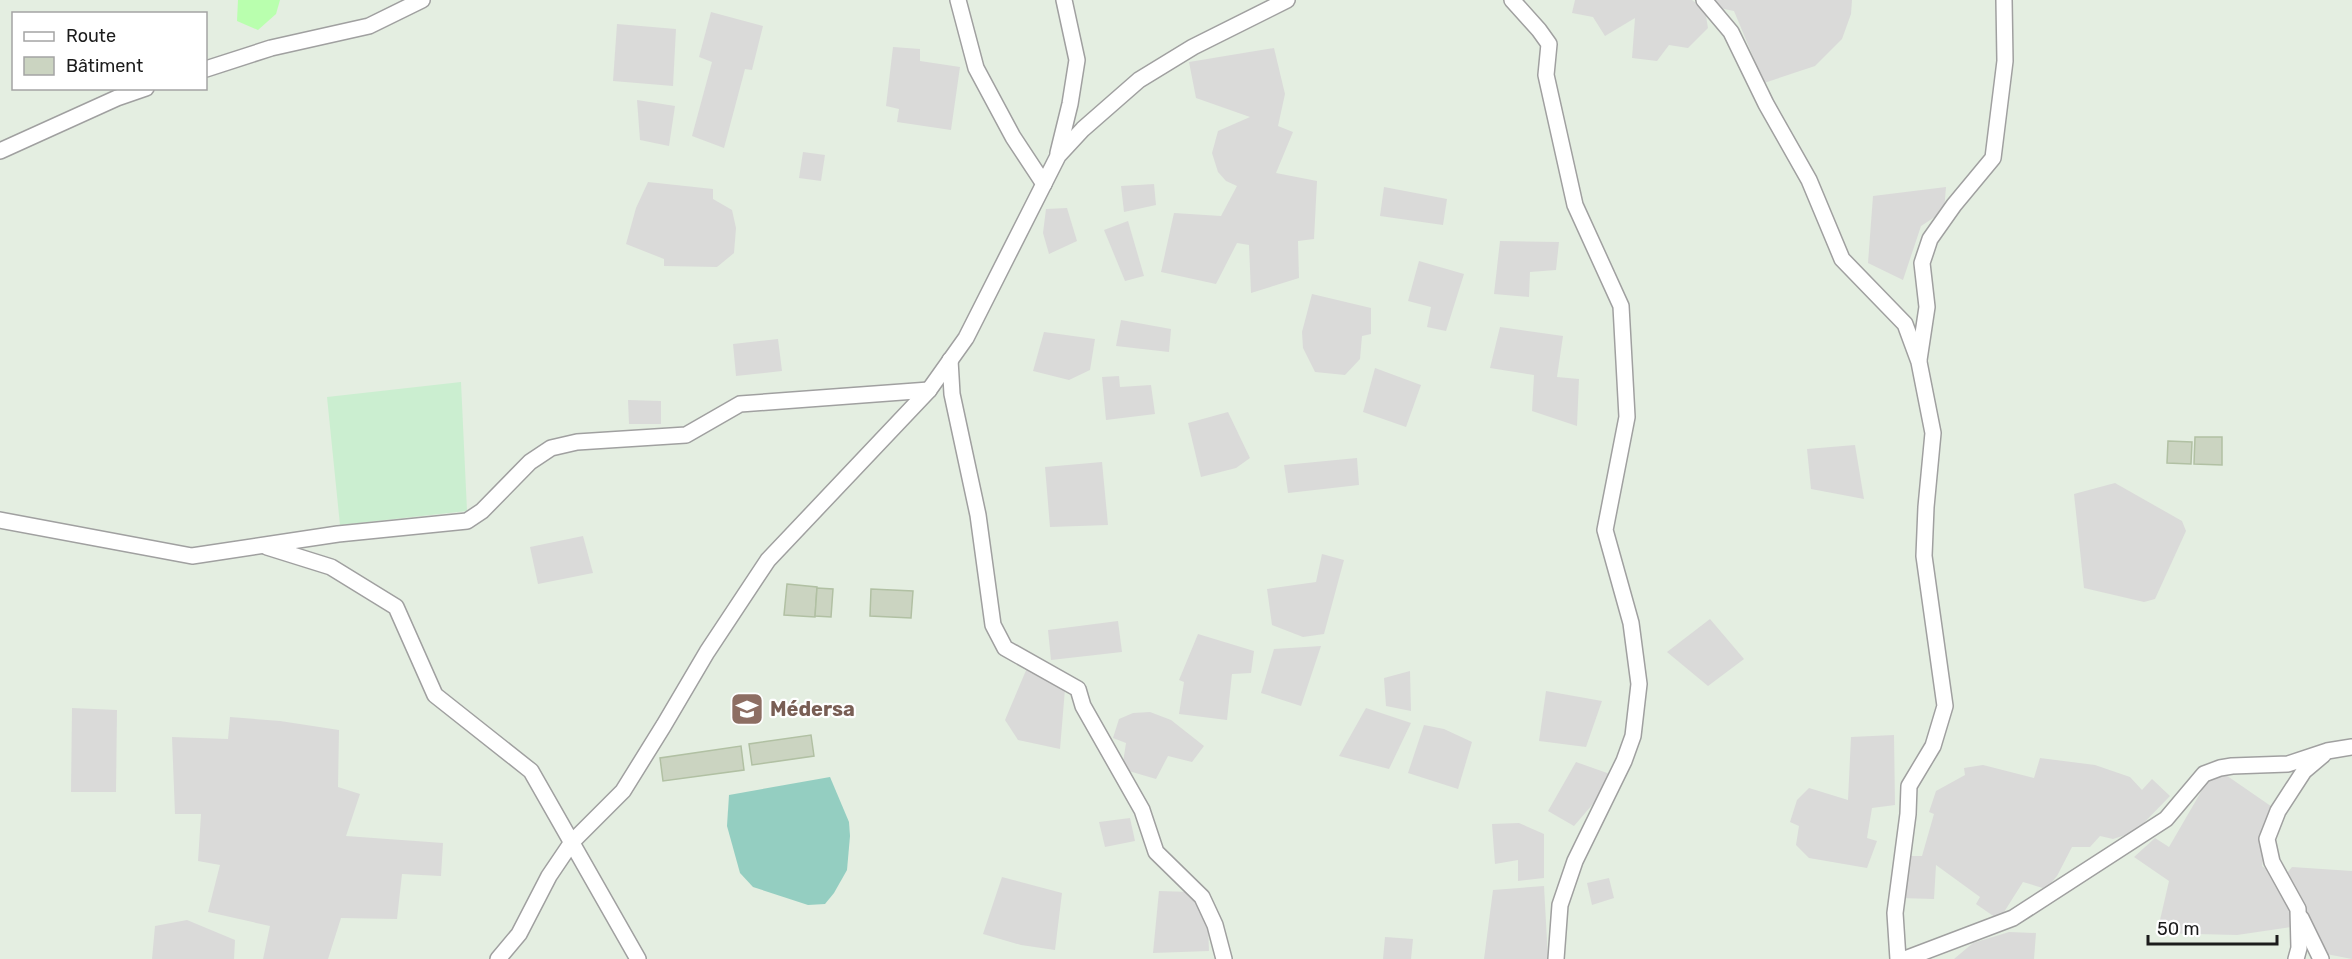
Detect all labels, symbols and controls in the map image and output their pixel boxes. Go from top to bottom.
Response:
legend [12,12,207,90]
text: Route [66,25,116,47]
text: Bâtiment [66,55,143,77]
school or university icon: Médersa [729,691,765,727]
place label: Médersa [770,697,855,721]
scale bar [2148,908,2277,946]
text: 50 m [2157,918,2200,940]

